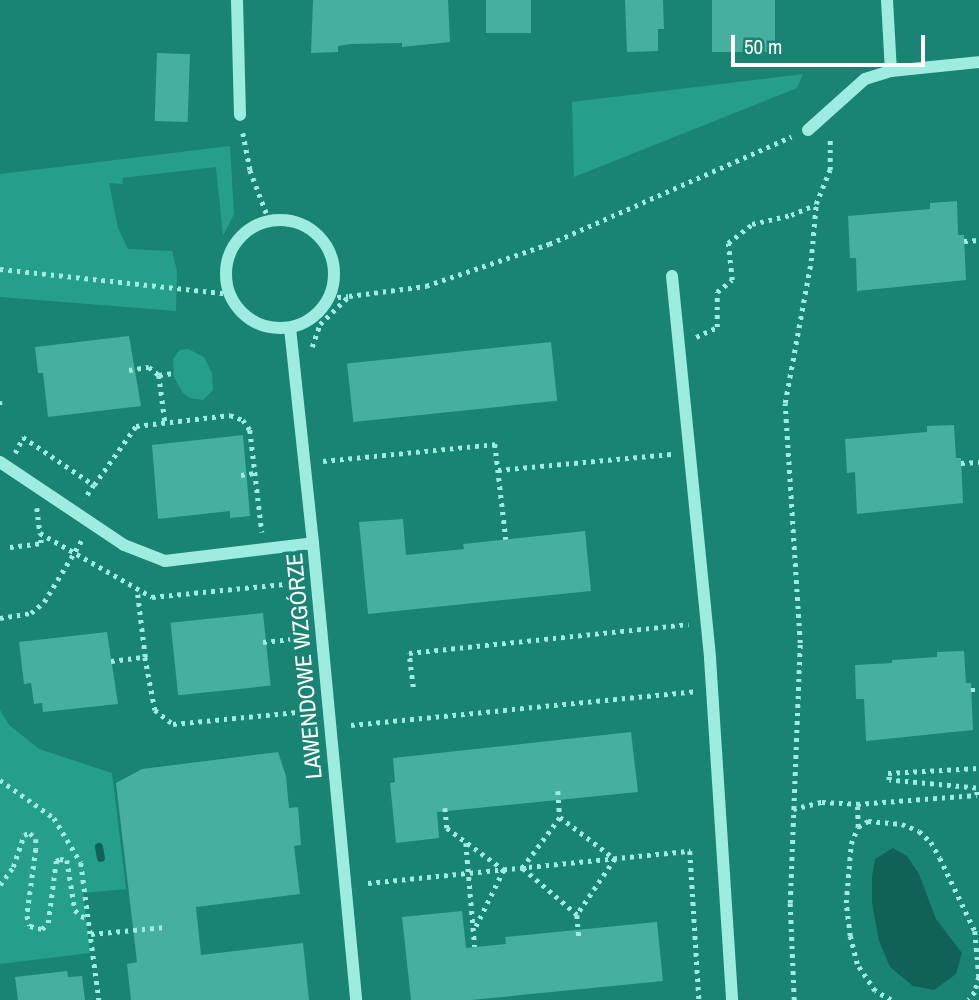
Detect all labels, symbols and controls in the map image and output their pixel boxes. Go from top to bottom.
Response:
scale bar [734,21,928,65]
text: 50 m [744,32,782,61]
street label: LAWENDOWE WZGÓRZE [280,552,328,780]

